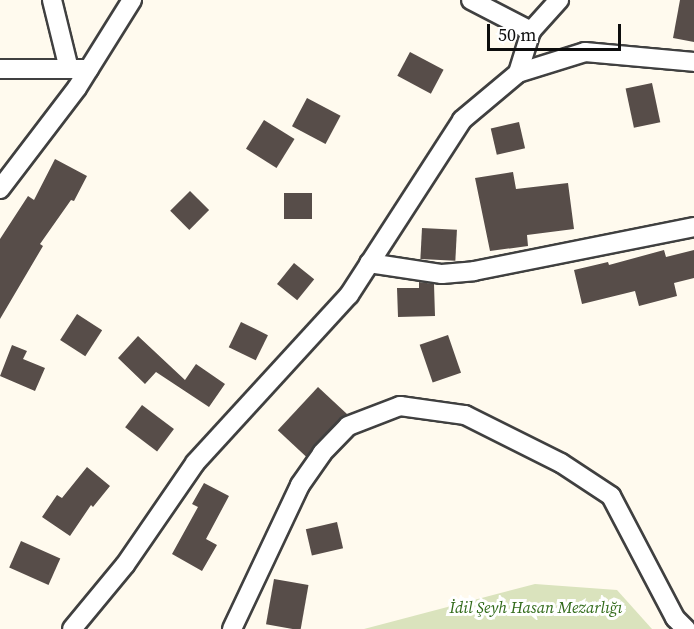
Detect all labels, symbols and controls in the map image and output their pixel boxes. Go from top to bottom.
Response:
scale bar [490,12,624,50]
text: 50 m [498,22,536,47]
park label: İdil Şeyh Hasan Mezarlığı [450,597,622,617]

